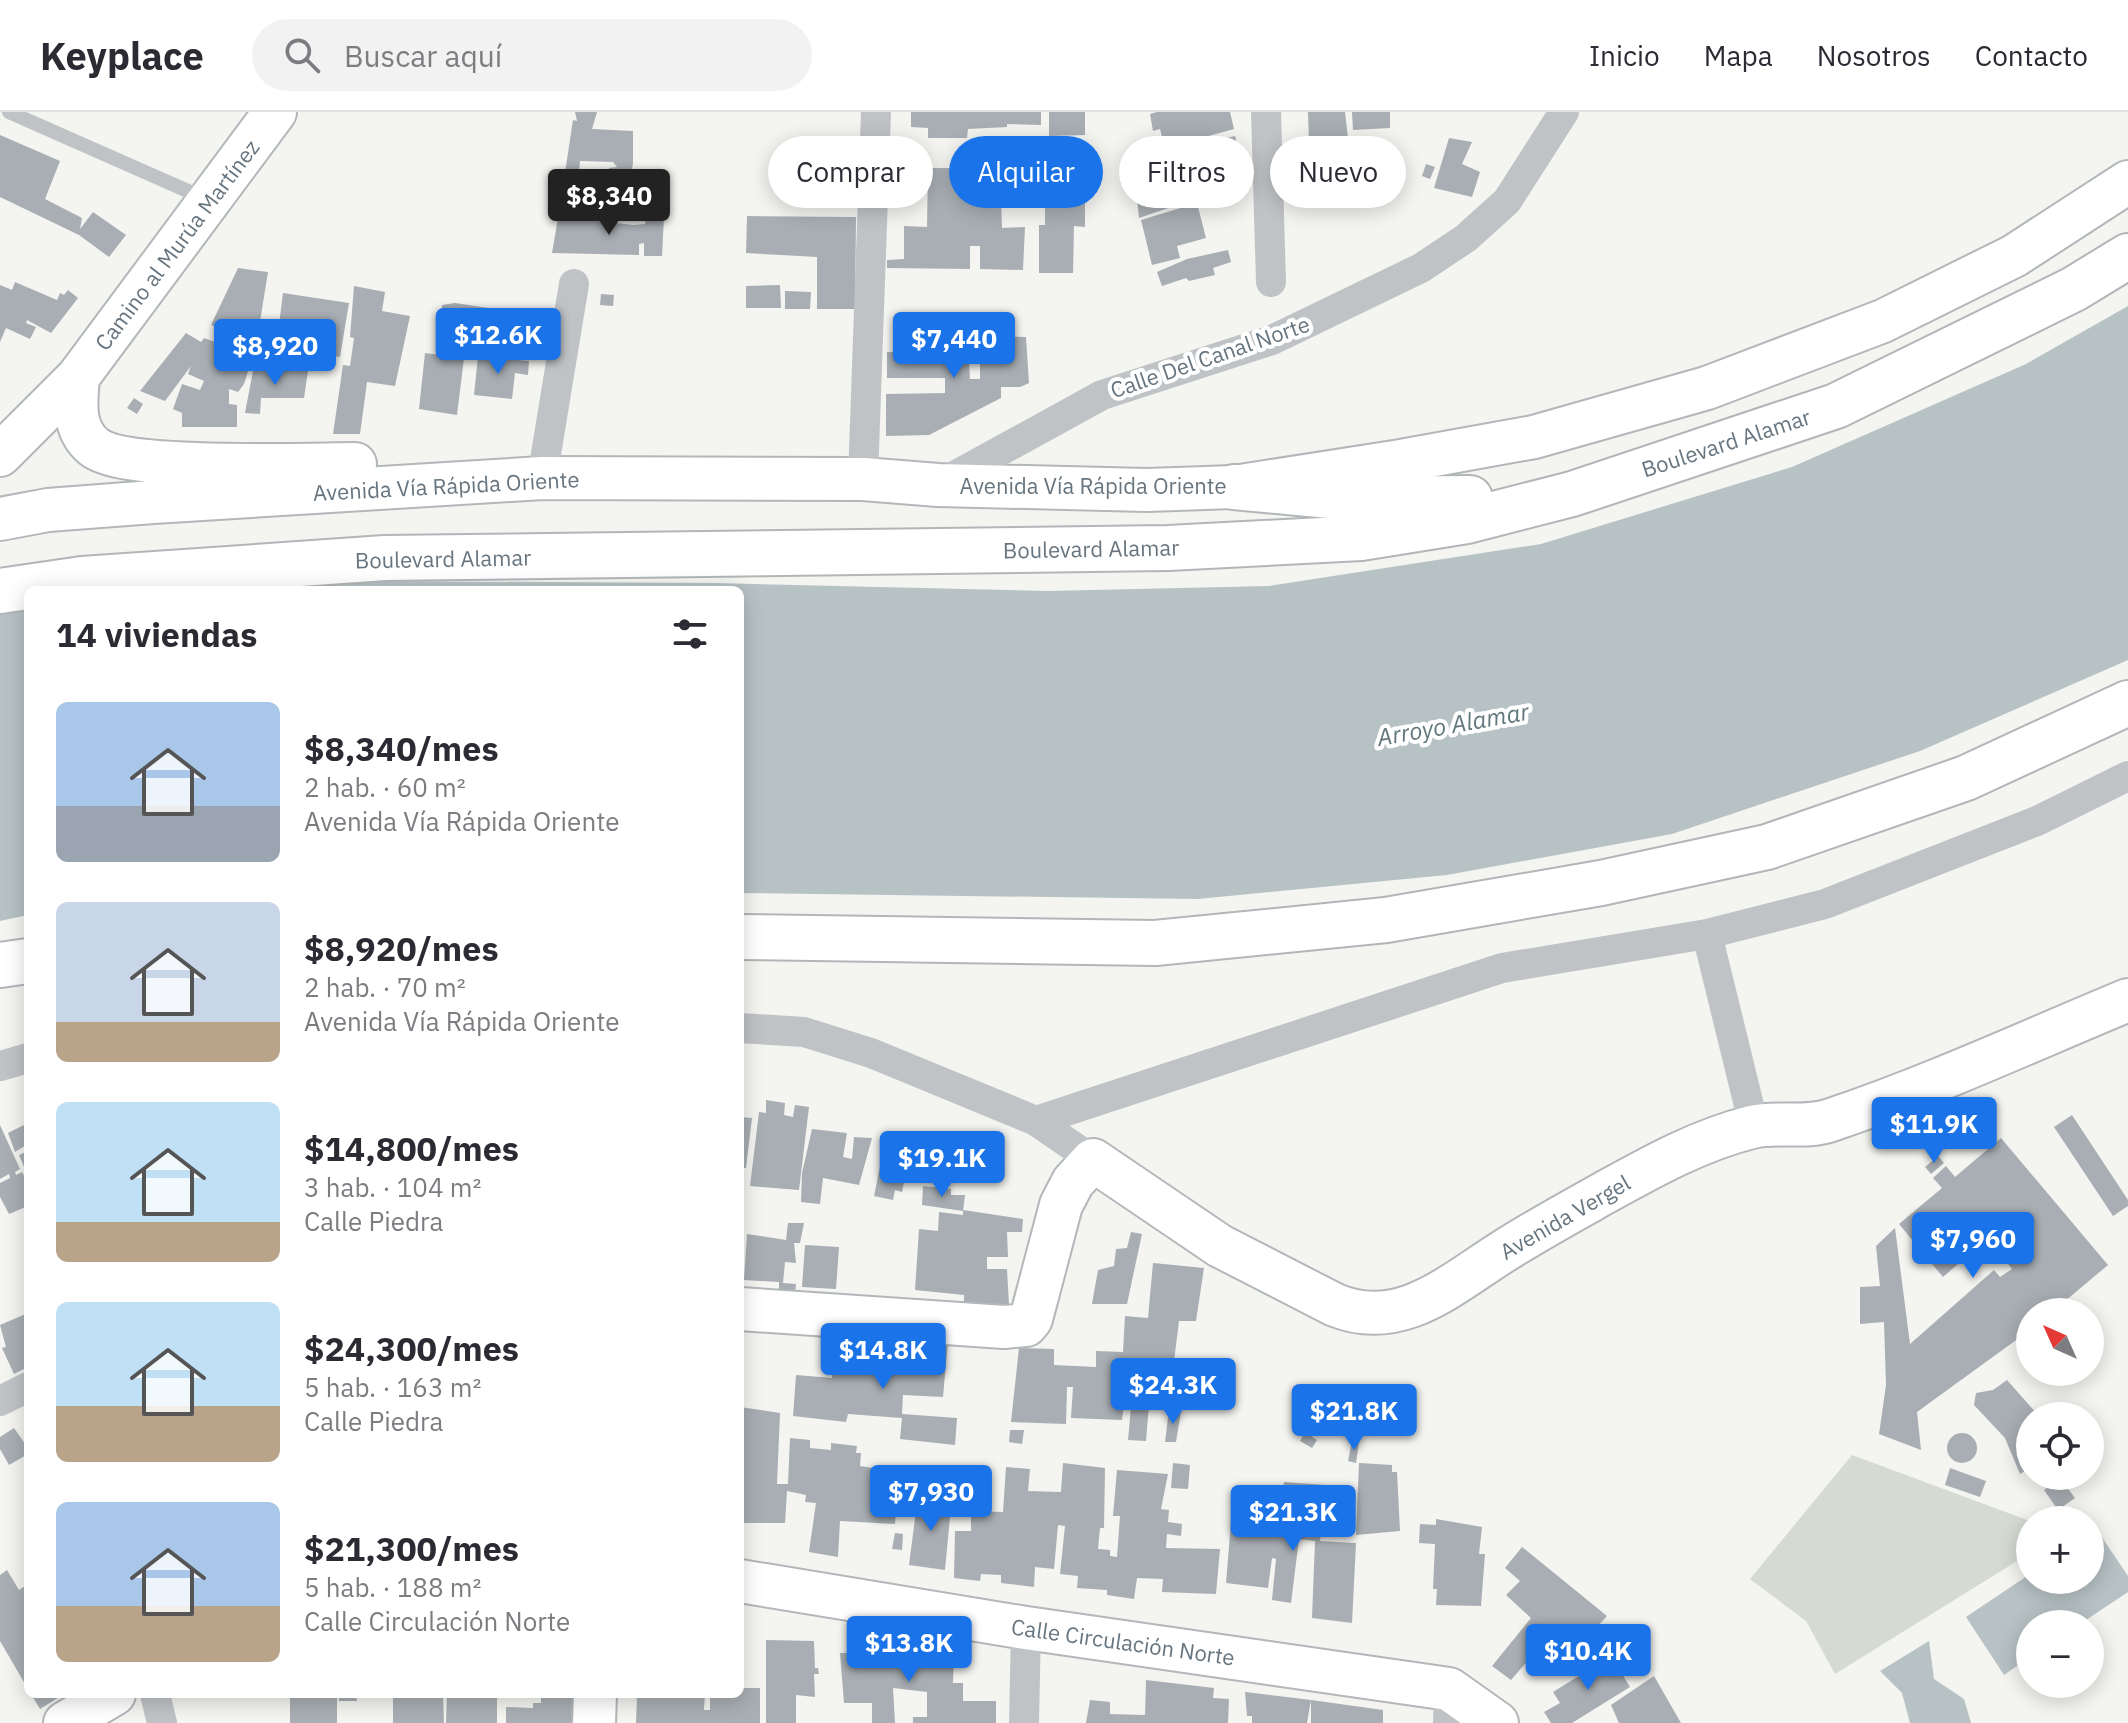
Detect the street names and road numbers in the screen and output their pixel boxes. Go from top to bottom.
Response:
street label: Camino al Murúa Martínez [88,134,265,356]
street label: Calle Del Canal Norte [1106,309,1313,404]
street label: Boulevard Alamar [1638,402,1814,484]
street label: Avenida Vía Rápida Oriente [312,464,580,507]
street label: Avenida Vía Rápida Oriente [960,471,1226,500]
street label: Boulevard Alamar [1003,532,1179,565]
street label: Boulevard Alamar [355,542,531,575]
street label: Avenida Vergel [1494,1167,1635,1266]
street label: Calle Circulación Norte [1010,1611,1237,1672]

